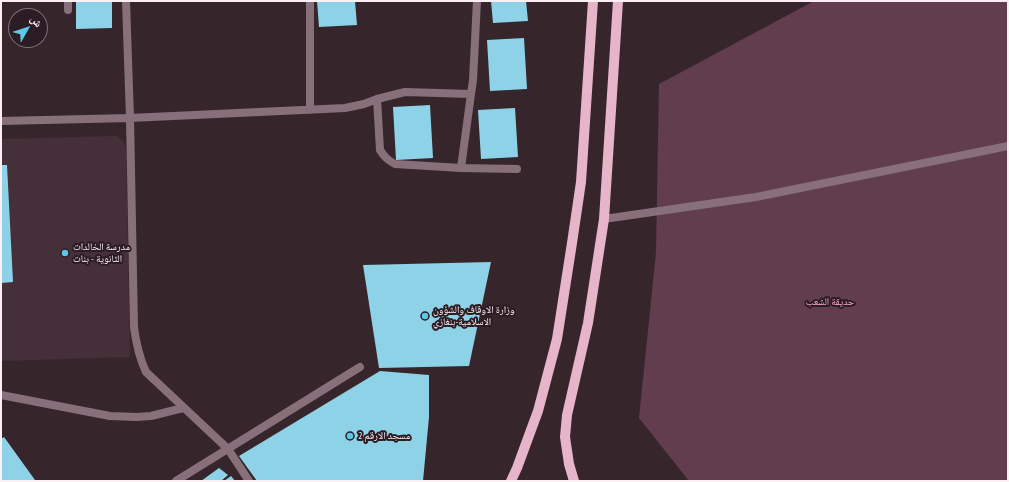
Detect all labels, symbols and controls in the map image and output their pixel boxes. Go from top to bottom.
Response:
north arrow [8,8,48,48]
text: ش [27,12,46,30]
place label: مدرسة الخالدات الثانوية - بنات [73,241,130,264]
marker: مدرسة الخالدات الثانوية - بنات [60,248,70,258]
park label: حديقة الشعب [806,296,854,308]
place label: وزارة الاوقاف والشؤون الاسلامية-بنغازي [433,304,515,328]
marker: وزارة الاوقاف والشؤون الاسلامية-بنغازي [420,311,430,321]
place label: مسجد الارقم 2 [358,430,410,442]
marker: مسجد الارقم 2 [345,431,355,441]

